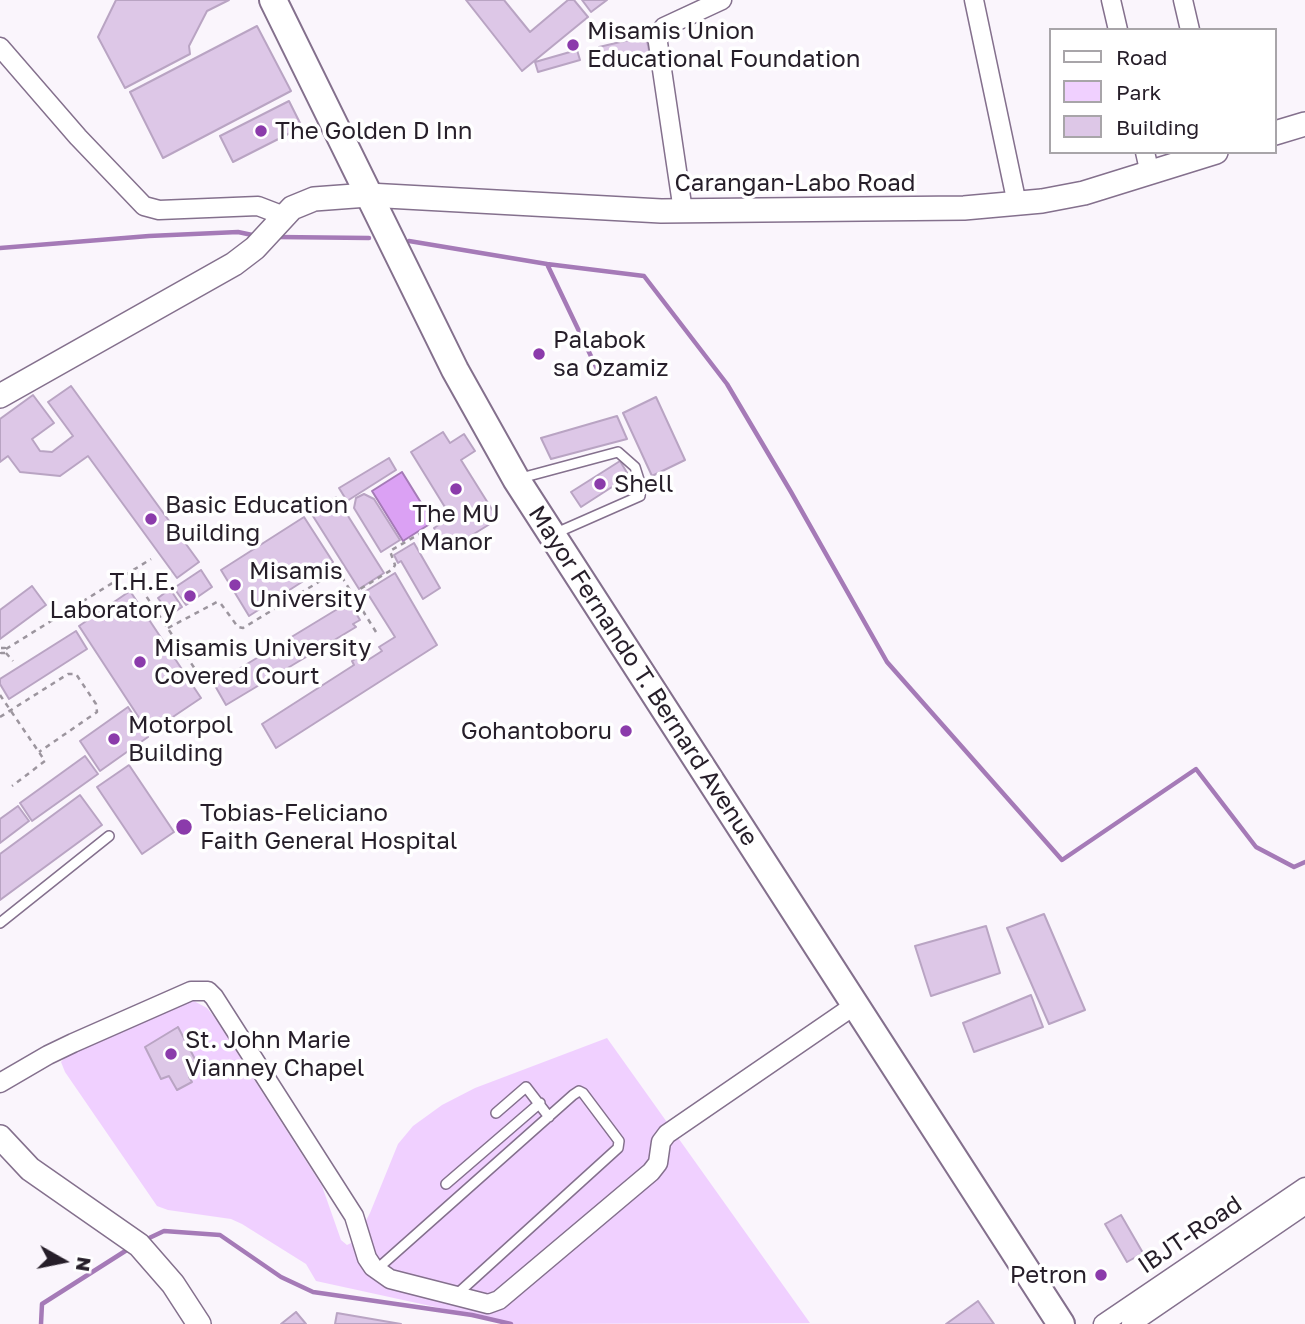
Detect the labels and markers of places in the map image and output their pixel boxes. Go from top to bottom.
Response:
place label: Misamis Union Educational Foundation [587,17,861,73]
marker: Misamis Union Educational Foundation [565,37,581,53]
place label: The Golden D Inn [275,117,473,145]
marker: The Golden D Inn [253,123,269,139]
place label: Palabok sa Ozamiz [553,326,669,382]
marker: Palabok sa Ozamiz [531,346,547,362]
place label: Shell [614,470,673,498]
marker: Shell [592,476,608,492]
marker: The MU Manor [448,481,464,497]
place label: Basic Education Building [165,491,348,547]
place label: The MU Manor [412,500,500,556]
marker: Basic Education Building [143,511,159,527]
place label: Misamis University [249,557,367,613]
place label: T.H.E. Laboratory [49,568,176,624]
marker: Misamis University [227,577,243,593]
marker: T.H.E. Laboratory [182,588,198,604]
place label: Misamis University Covered Court [154,634,371,690]
marker: Misamis University Covered Court [132,654,148,670]
place label: Motorpol Building [128,711,233,767]
place label: Gohantoboru [461,717,612,745]
marker: Gohantoboru [618,723,634,739]
marker: Motorpol Building [106,731,122,747]
place label: Tobias-Feliciano Faith General Hospital [200,799,457,855]
marker: Tobias-Feliciano Faith General Hospital [174,817,194,837]
place label: St. John Marie Vianney Chapel [185,1026,364,1082]
marker: St. John Marie Vianney Chapel [163,1046,179,1062]
place label: Petron [1010,1261,1087,1289]
marker: Petron [1093,1267,1109,1283]

